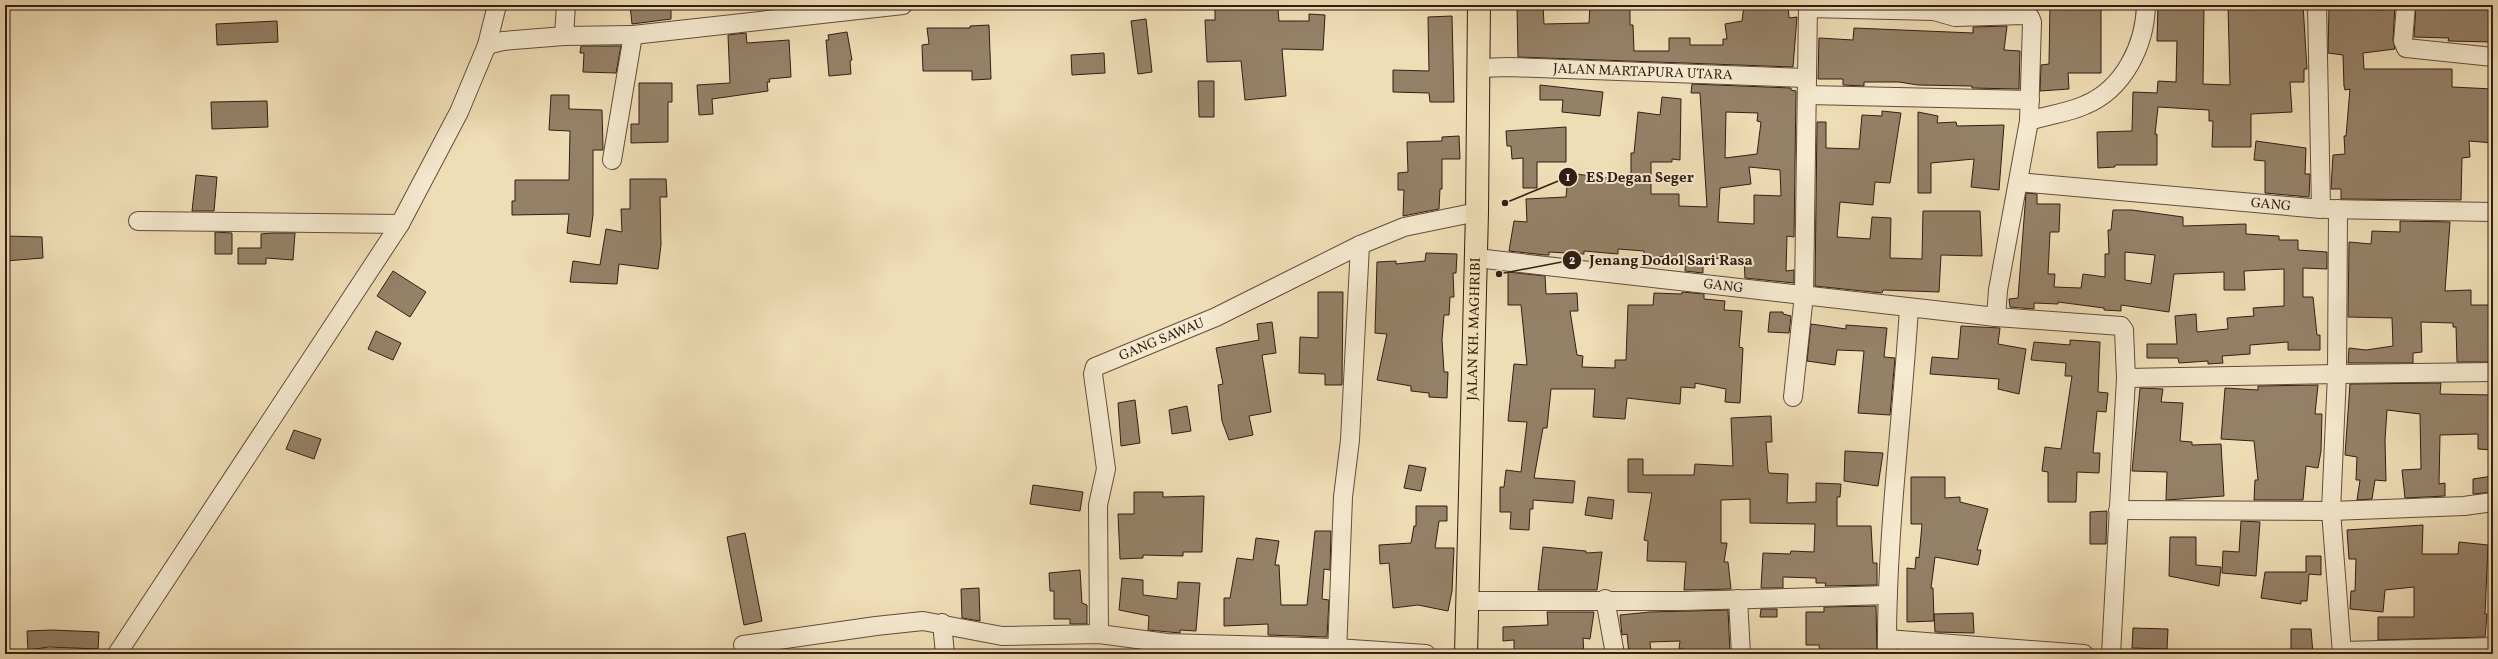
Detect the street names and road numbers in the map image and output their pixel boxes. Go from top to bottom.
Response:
street label: JALAN MARTAPURA UTARA [1553,59,1733,85]
street label: GANG [2250,193,2292,216]
street label: JALAN KH. MAGHRIBI [1463,257,1485,401]
street label: GANG [1702,274,1745,298]
street label: GANG SAWAU [1116,313,1207,366]

